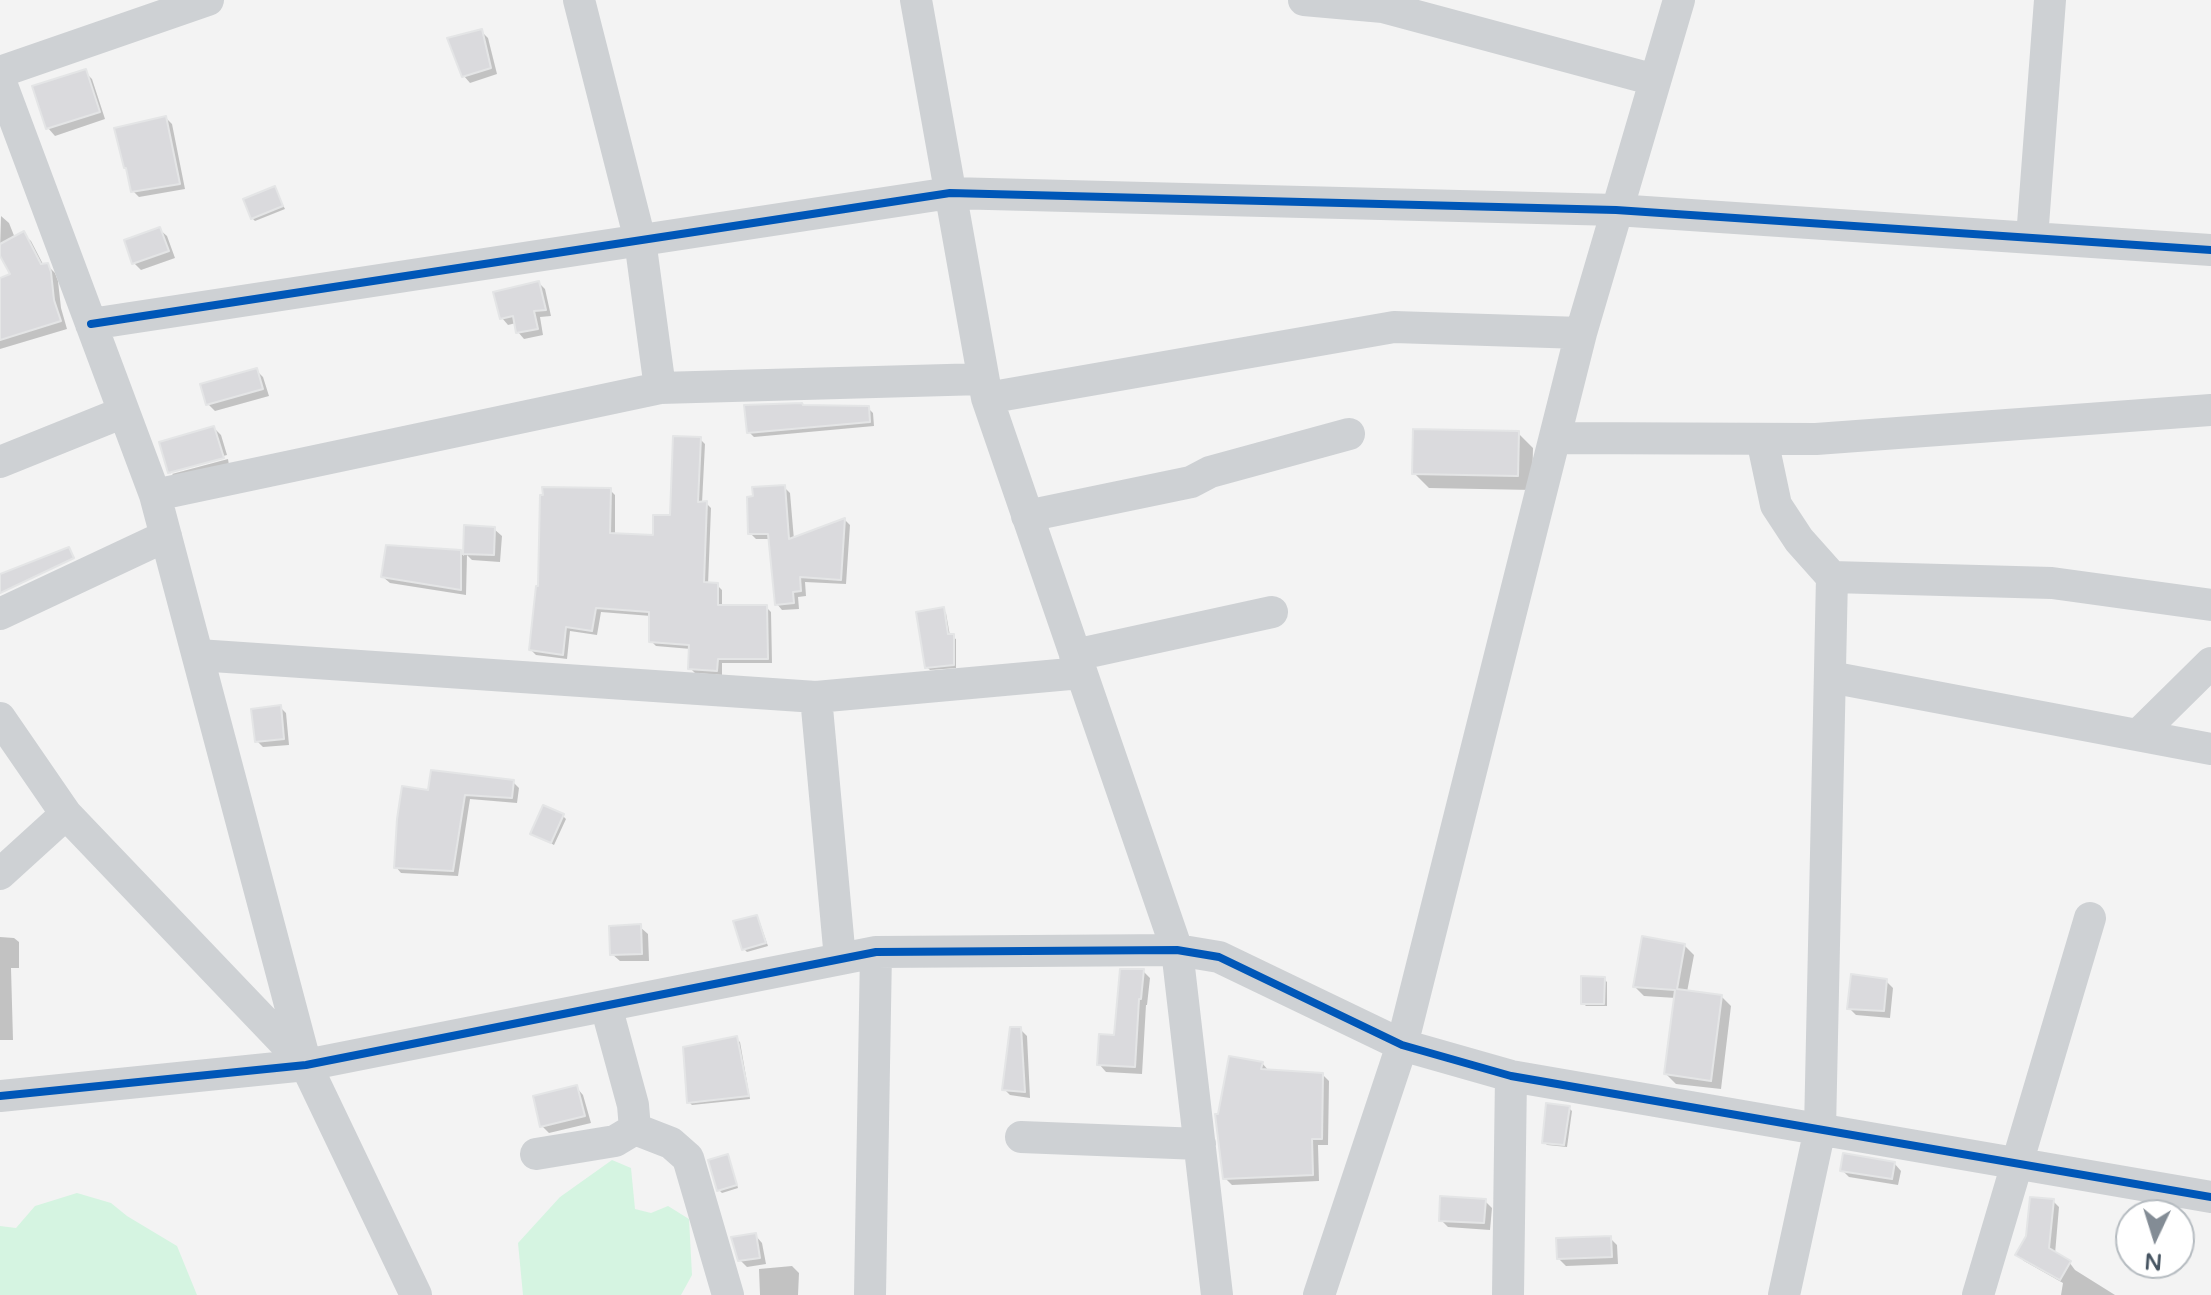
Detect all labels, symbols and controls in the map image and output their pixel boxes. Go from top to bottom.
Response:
north arrow [2115,1199,2195,1279]
text: N [2144,1247,2163,1275]

